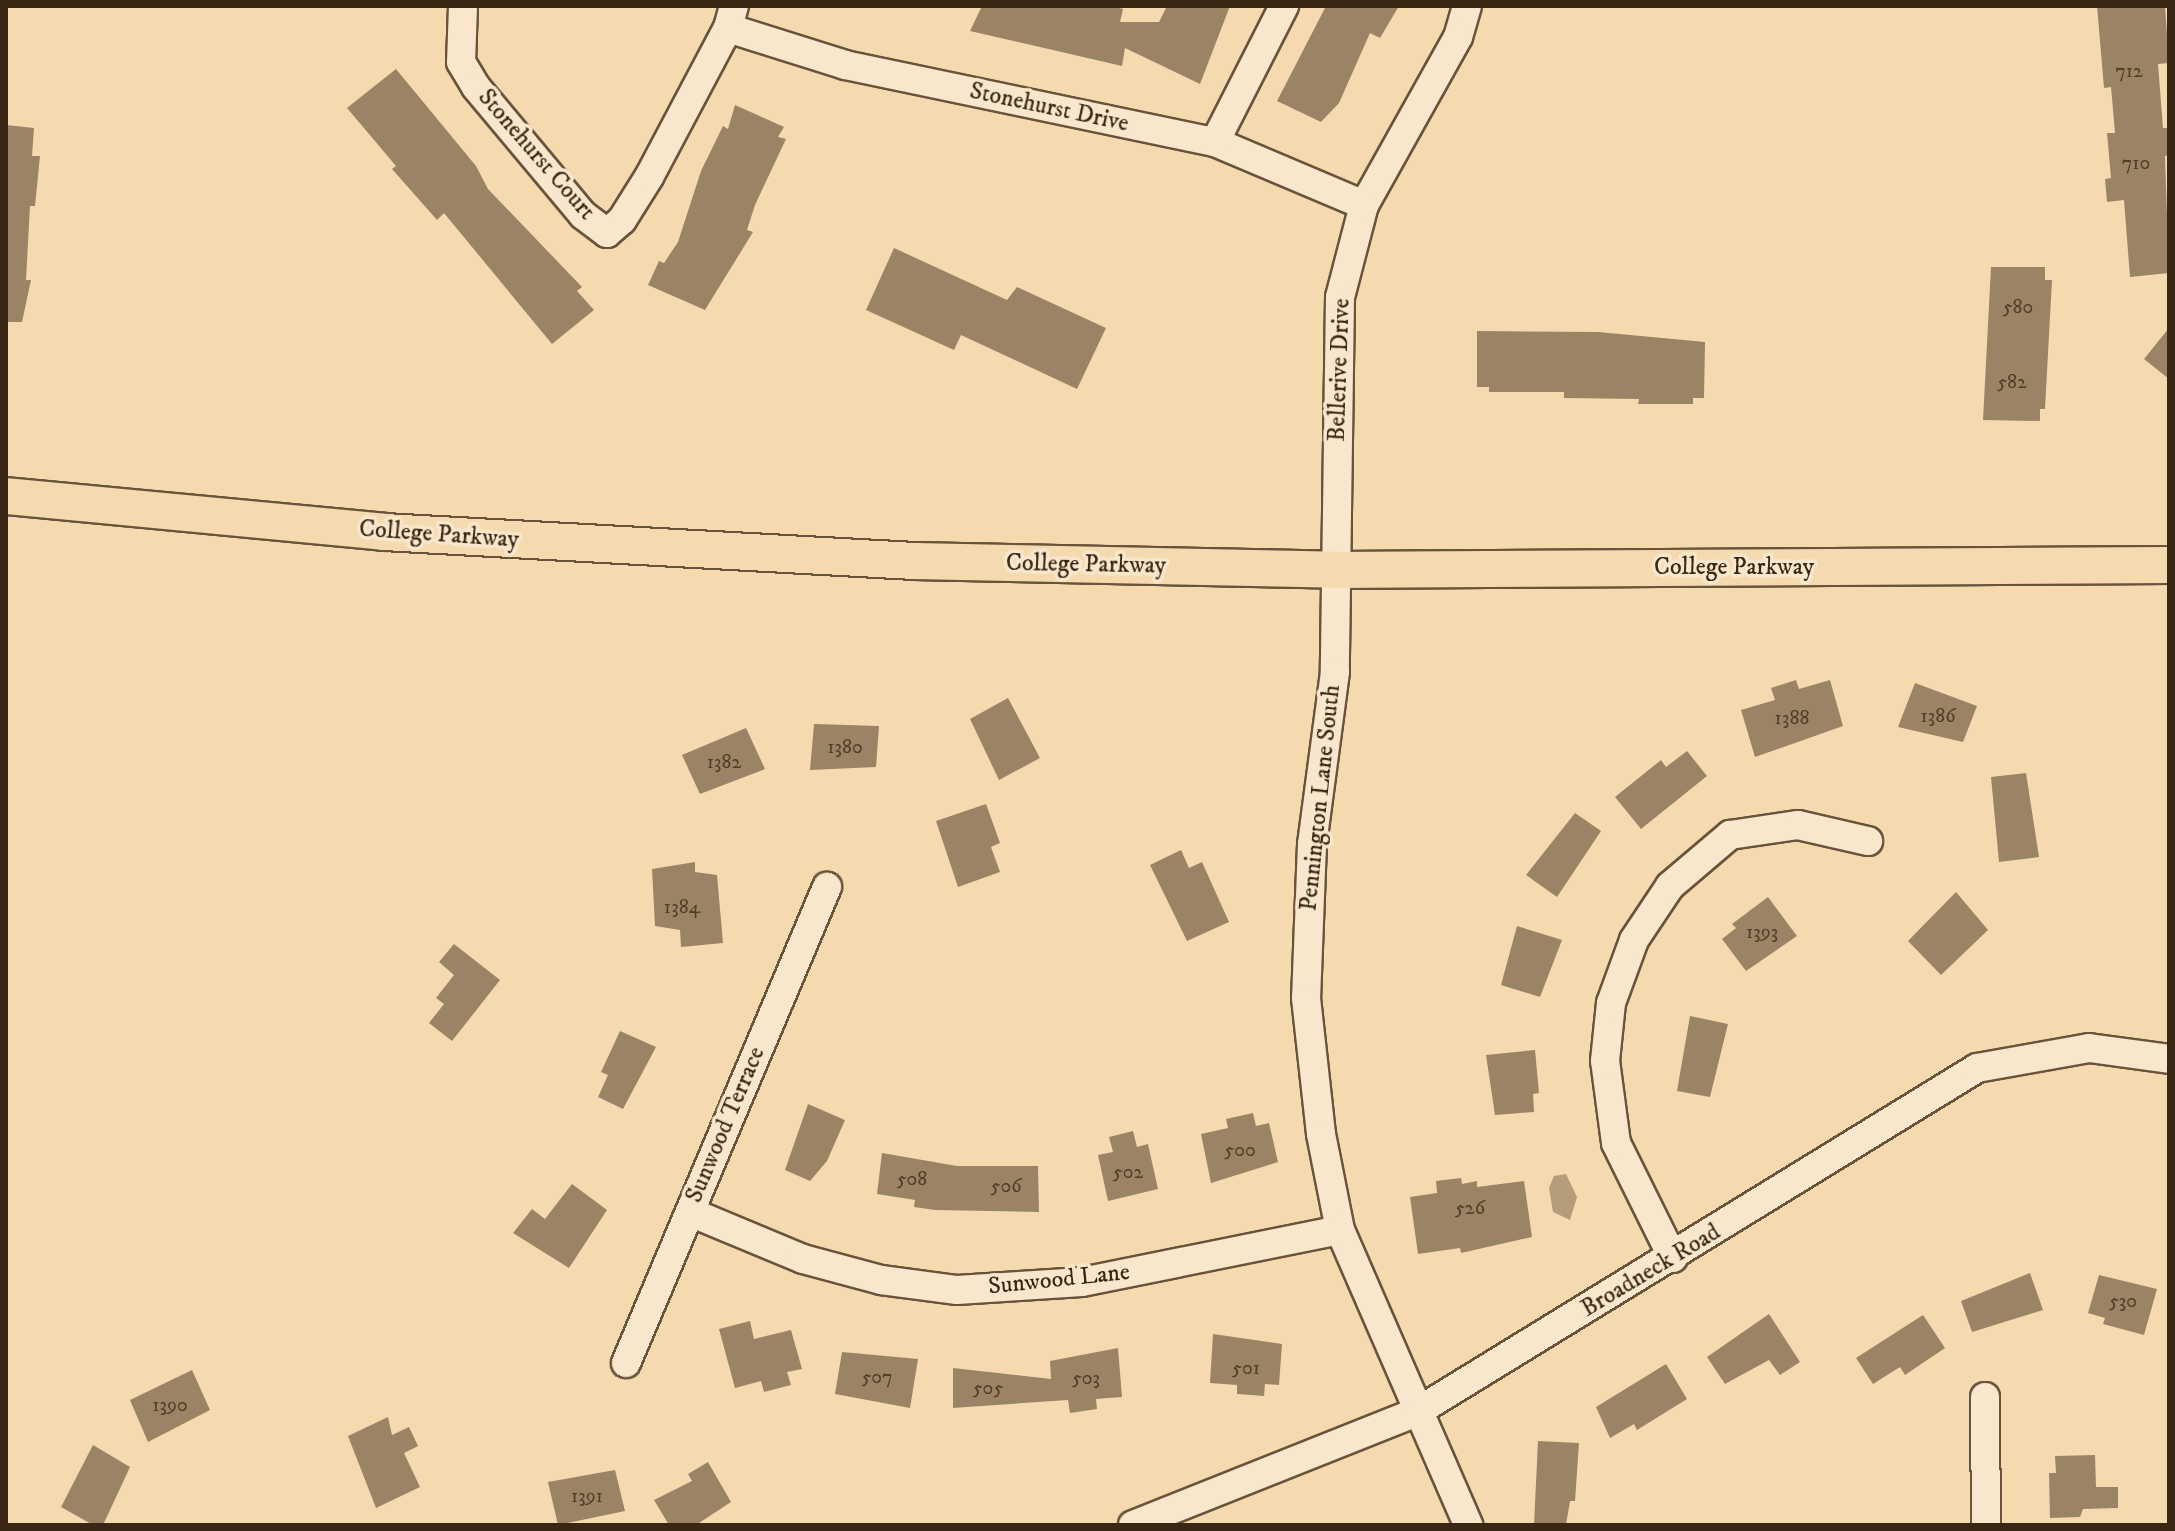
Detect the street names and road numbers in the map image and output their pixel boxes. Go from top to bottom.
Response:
street label: Stonehurst Drive [967,77,1131,139]
street label: Stonehurst Court [471,84,601,226]
street label: Bellerive Drive [1323,298,1357,442]
street label: College Parkway [358,515,520,555]
street label: College Parkway [1006,549,1166,581]
street label: College Parkway [1654,554,1814,582]
street label: Pennington Lane South [1295,684,1347,912]
street label: Sunwood Terrace [680,1043,772,1207]
street label: Broadneck Road [1576,1218,1726,1324]
street label: Sunwood Lane [987,1258,1131,1302]

